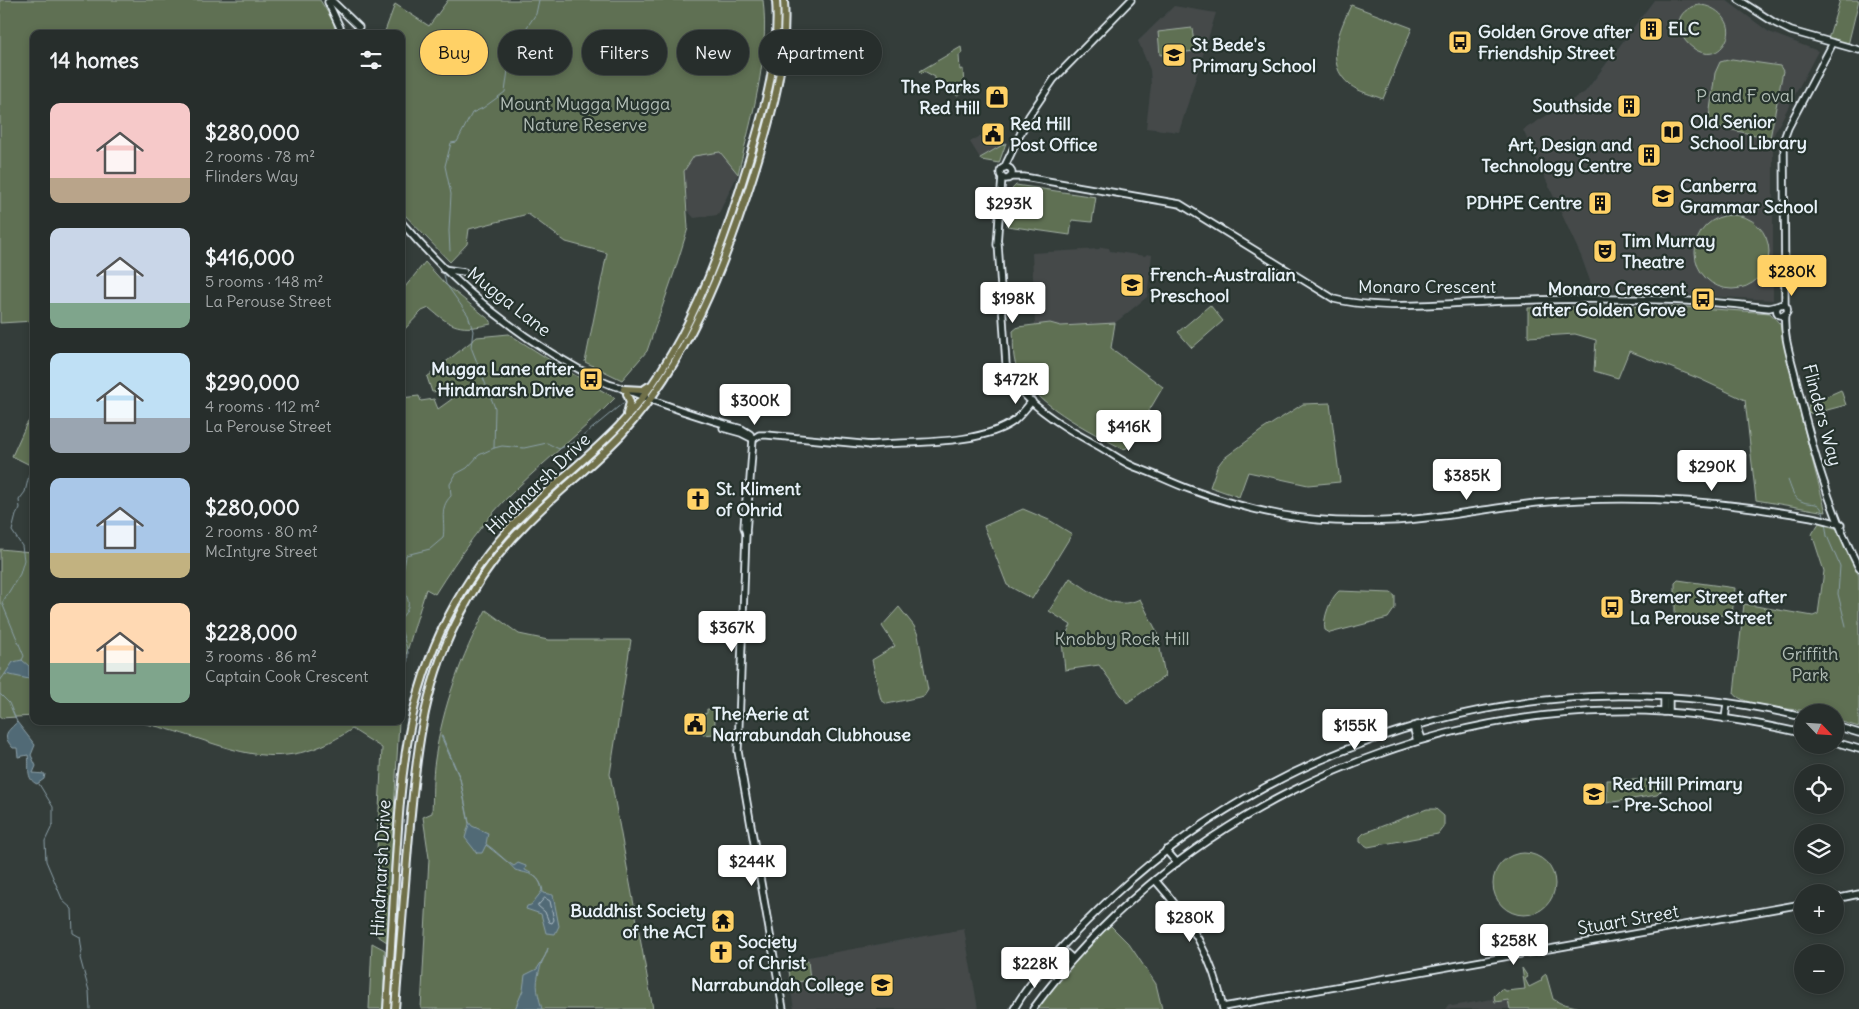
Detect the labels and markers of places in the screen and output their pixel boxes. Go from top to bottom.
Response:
building icon: ELC [1638,16,1664,42]
place label: ELC [1668,17,1700,40]
place label: Golden Grove after Friendship Street [1478,20,1633,64]
bus stop icon: Golden Grove after Friendship Street [1447,29,1473,55]
place label: St Bede's Primary School [1192,33,1316,77]
school or university icon: St Bede's Primary School [1161,42,1187,68]
place label: The Parks Red Hill [901,75,980,119]
shop icon: The Parks Red Hill [984,84,1010,110]
building icon: Southside [1616,93,1642,119]
place label: Southside [1532,94,1612,117]
place label: Old Senior School Library [1690,110,1807,154]
place label: Red Hill Post Office [1010,112,1098,156]
library icon: Old Senior School Library [1659,119,1685,145]
public building icon: Red Hill Post Office [980,121,1006,147]
place label: Art, Design and Technology Centre [1481,133,1632,177]
building icon: Art, Design and Technology Centre [1636,142,1662,168]
place label: Canberra Grammar School [1680,174,1818,218]
school or university icon: Canberra Grammar School [1650,183,1676,209]
pin: $293K [974,186,1044,229]
building icon: PDHPE Centre [1587,190,1613,216]
place label: PDHPE Centre [1466,191,1582,214]
place label: Tim Murray Theatre [1622,229,1715,273]
theatre icon: Tim Murray Theatre [1592,238,1618,264]
pin: $280K [1757,254,1827,297]
place label: French-Australian Preschool [1150,263,1297,307]
school or university icon: French-Australian Preschool [1119,272,1145,298]
place label: Monaro Crescent after Golden Grove [1532,277,1687,321]
pin: $198K [978,282,1048,324]
bus stop icon: Monaro Crescent after Golden Grove [1690,286,1716,312]
place label: Mugga Lane after Hindmarsh Drive [431,357,575,401]
pin: $472K [981,362,1051,405]
bus stop icon: Mugga Lane after Hindmarsh Drive [578,366,604,392]
pin: $300K [720,384,790,426]
pin: $416K [1094,410,1164,452]
pin: $290K [1677,450,1747,492]
pin: $385K [1432,458,1502,501]
place label: St. Kliment of Ohrid [716,477,802,521]
church icon: St. Kliment of Ohrid [685,486,711,512]
place label: Bremer Street after La Perouse Street [1630,585,1787,629]
bus stop icon: Bremer Street after La Perouse Street [1599,594,1625,620]
pin: $367K [697,610,767,653]
place label: The Aerie at Narrabundah Clubhouse [712,702,911,746]
pin: $155K [1320,708,1390,751]
public building icon: The Aerie at Narrabundah Clubhouse [682,711,708,737]
place label: Red Hill Primary - Pre-School [1612,772,1743,816]
school or university icon: Red Hill Primary - Pre-School [1581,781,1607,807]
pin: $244K [717,844,787,887]
place label: Buddhist Society of the ACT [570,899,707,943]
pin: $280K [1155,900,1225,943]
temple icon: Buddhist Society of the ACT [710,908,736,934]
pin: $258K [1479,924,1549,966]
place label: Society of Christ [738,930,807,974]
church icon: Society of Christ [708,939,734,965]
pin: $228K [1000,946,1070,989]
school or university icon: Narrabundah College [869,972,895,998]
place label: Narrabundah College [691,973,864,996]

